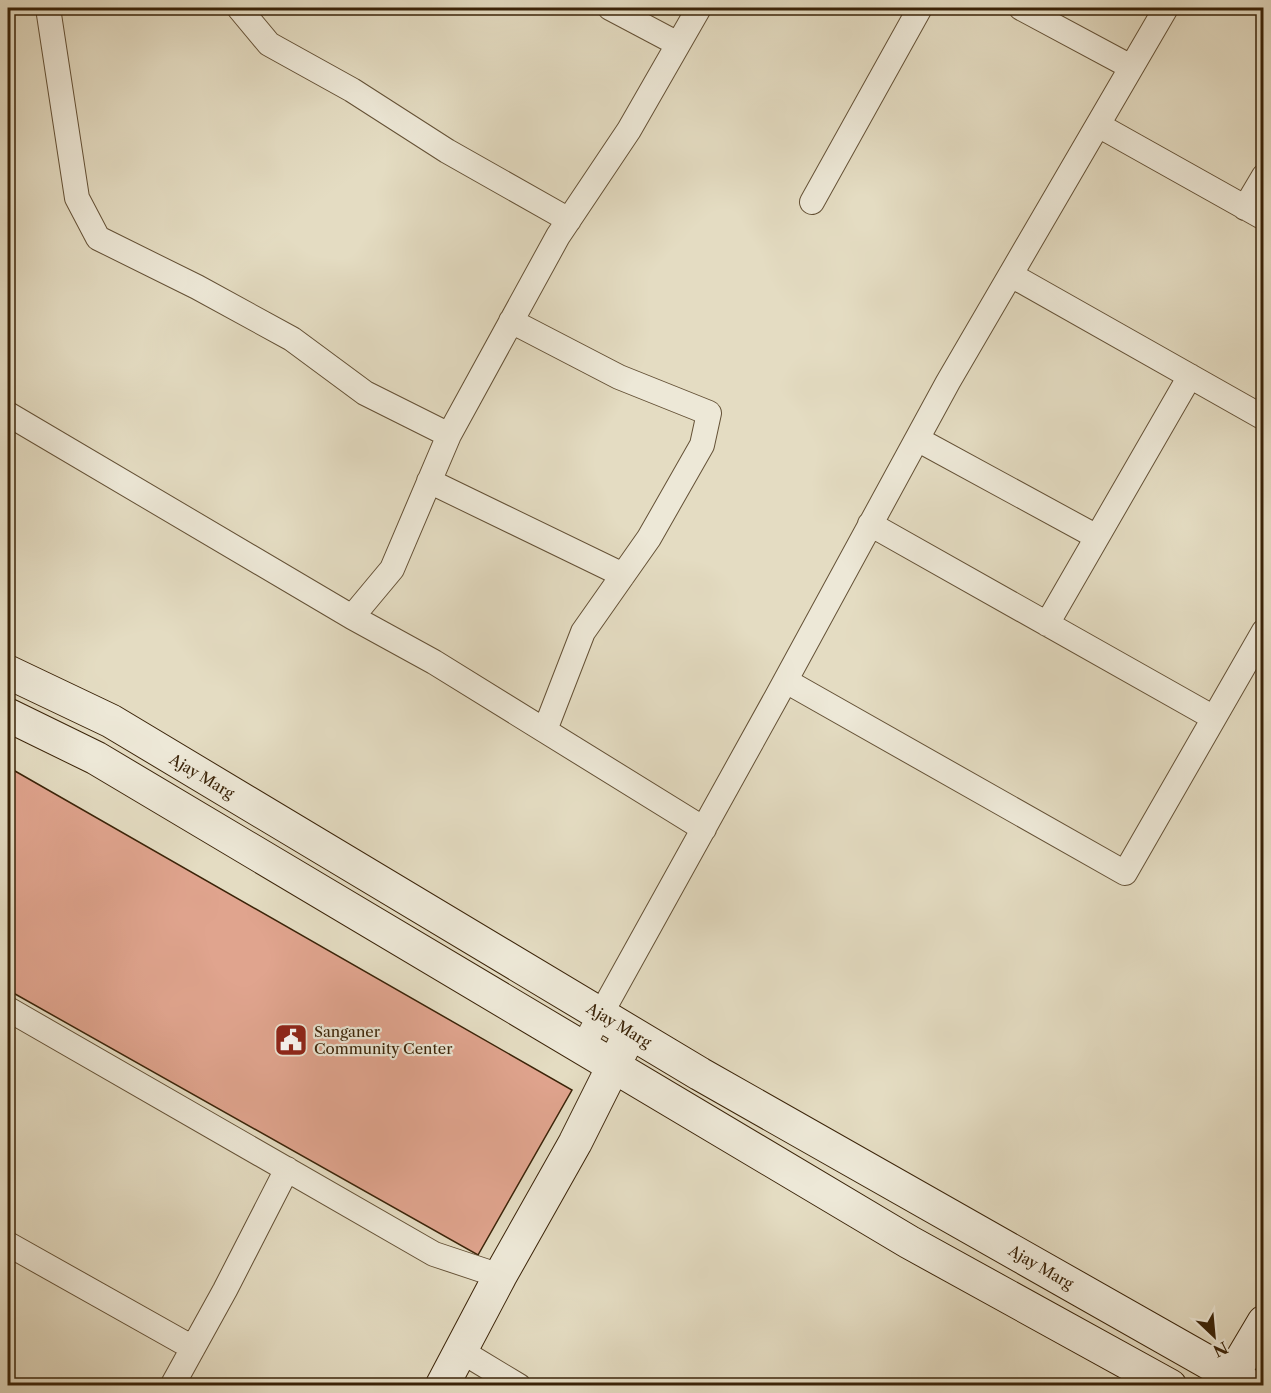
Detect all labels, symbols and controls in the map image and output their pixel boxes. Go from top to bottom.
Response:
street label: Ajay Marg [165,749,238,803]
street label: Ajay Marg [582,998,655,1052]
public building icon: Sanganer Community Center [273,1022,309,1058]
place label: Sanganer Community Center [314,1022,453,1058]
street label: Ajay Marg [1004,1240,1077,1293]
north arrow [1184,1306,1244,1366]
text: N [1210,1337,1231,1362]

